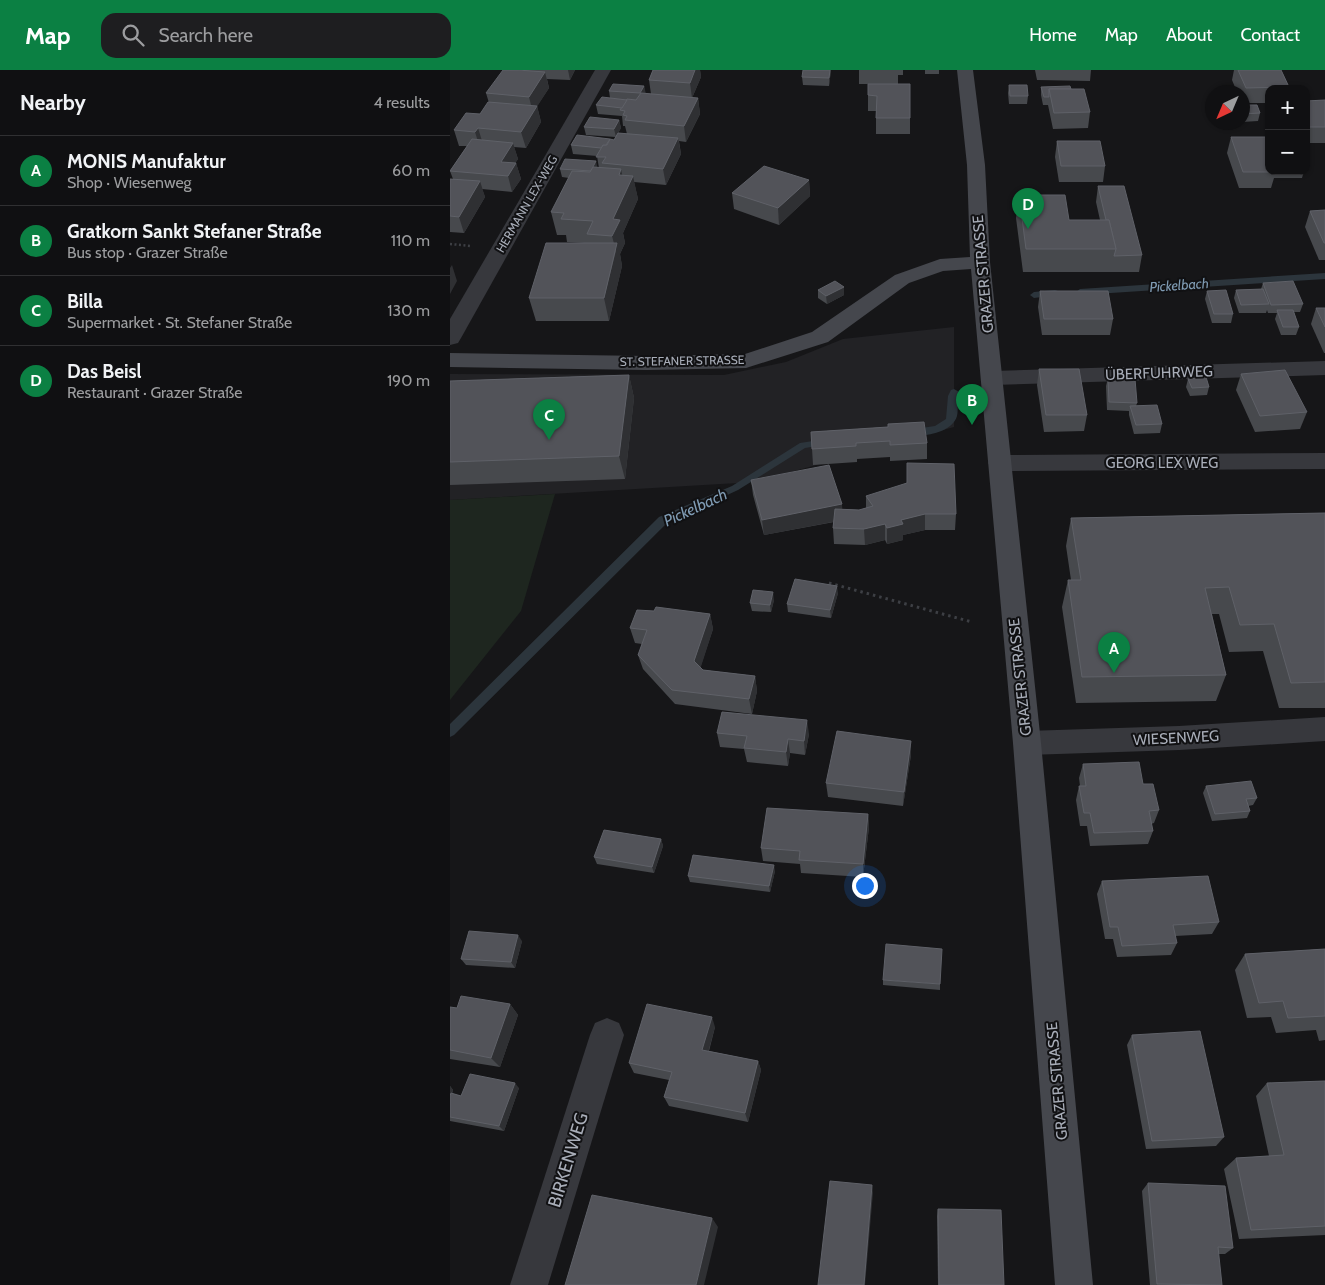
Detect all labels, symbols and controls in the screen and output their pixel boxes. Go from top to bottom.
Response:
search box [101,13,451,58]
text: Map [25,21,71,50]
icon: search [119,21,147,49]
text: Search here [159,24,253,47]
text: Home [1029,24,1077,46]
text: Map [1105,24,1138,46]
text: About [1166,24,1212,46]
text: Contact [1240,24,1300,46]
north arrow [1205,85,1250,130]
map controls [1265,85,1310,175]
button: + [1265,85,1310,130]
text: Nearby [20,90,86,115]
text: 4 results [373,93,430,112]
button: − [1265,130,1310,175]
text: MONIS Manufaktur [67,150,226,173]
street label: HERMANN LEX-WEG [493,153,560,255]
text: A [31,161,41,180]
text: 60 m [392,161,430,180]
text: Shop · Wiesenweg [67,173,192,192]
pin: D [1012,188,1044,229]
street label: GRAZER STRASSE [969,214,997,334]
text: Gratkorn Sankt Stefaner Straße [67,220,322,243]
text: B [31,231,41,250]
text: 110 m [391,231,430,250]
text: Bus stop · Grazer Straße [67,243,228,262]
water label: Pickelbach [1149,274,1209,296]
text: Billa [67,290,103,313]
text: C [31,301,41,320]
text: 130 m [387,301,430,320]
text: Supermarket · St. Stefaner Straße [67,313,292,332]
street label: ST. STEFANER STRASSE [619,352,745,369]
text: Das Beisl [67,360,142,383]
street label: ÜBERFUHRWEG [1105,362,1213,384]
text: D [30,371,42,390]
text: 190 m [387,371,430,390]
text: Restaurant · Grazer Straße [67,383,242,402]
pin: B [956,384,988,425]
pin: C [533,399,565,440]
street label: GEORG LEX WEG [1106,454,1218,472]
water label: Pickelbach [660,484,730,530]
street label: GRAZER STRASSE [1005,617,1035,737]
pin: A [1098,632,1130,673]
street label: WIESENWEG [1132,727,1220,749]
your location [852,873,878,899]
street label: GRAZER STRASSE [1043,1021,1071,1141]
street label: BIRKENWEG [543,1110,593,1210]

